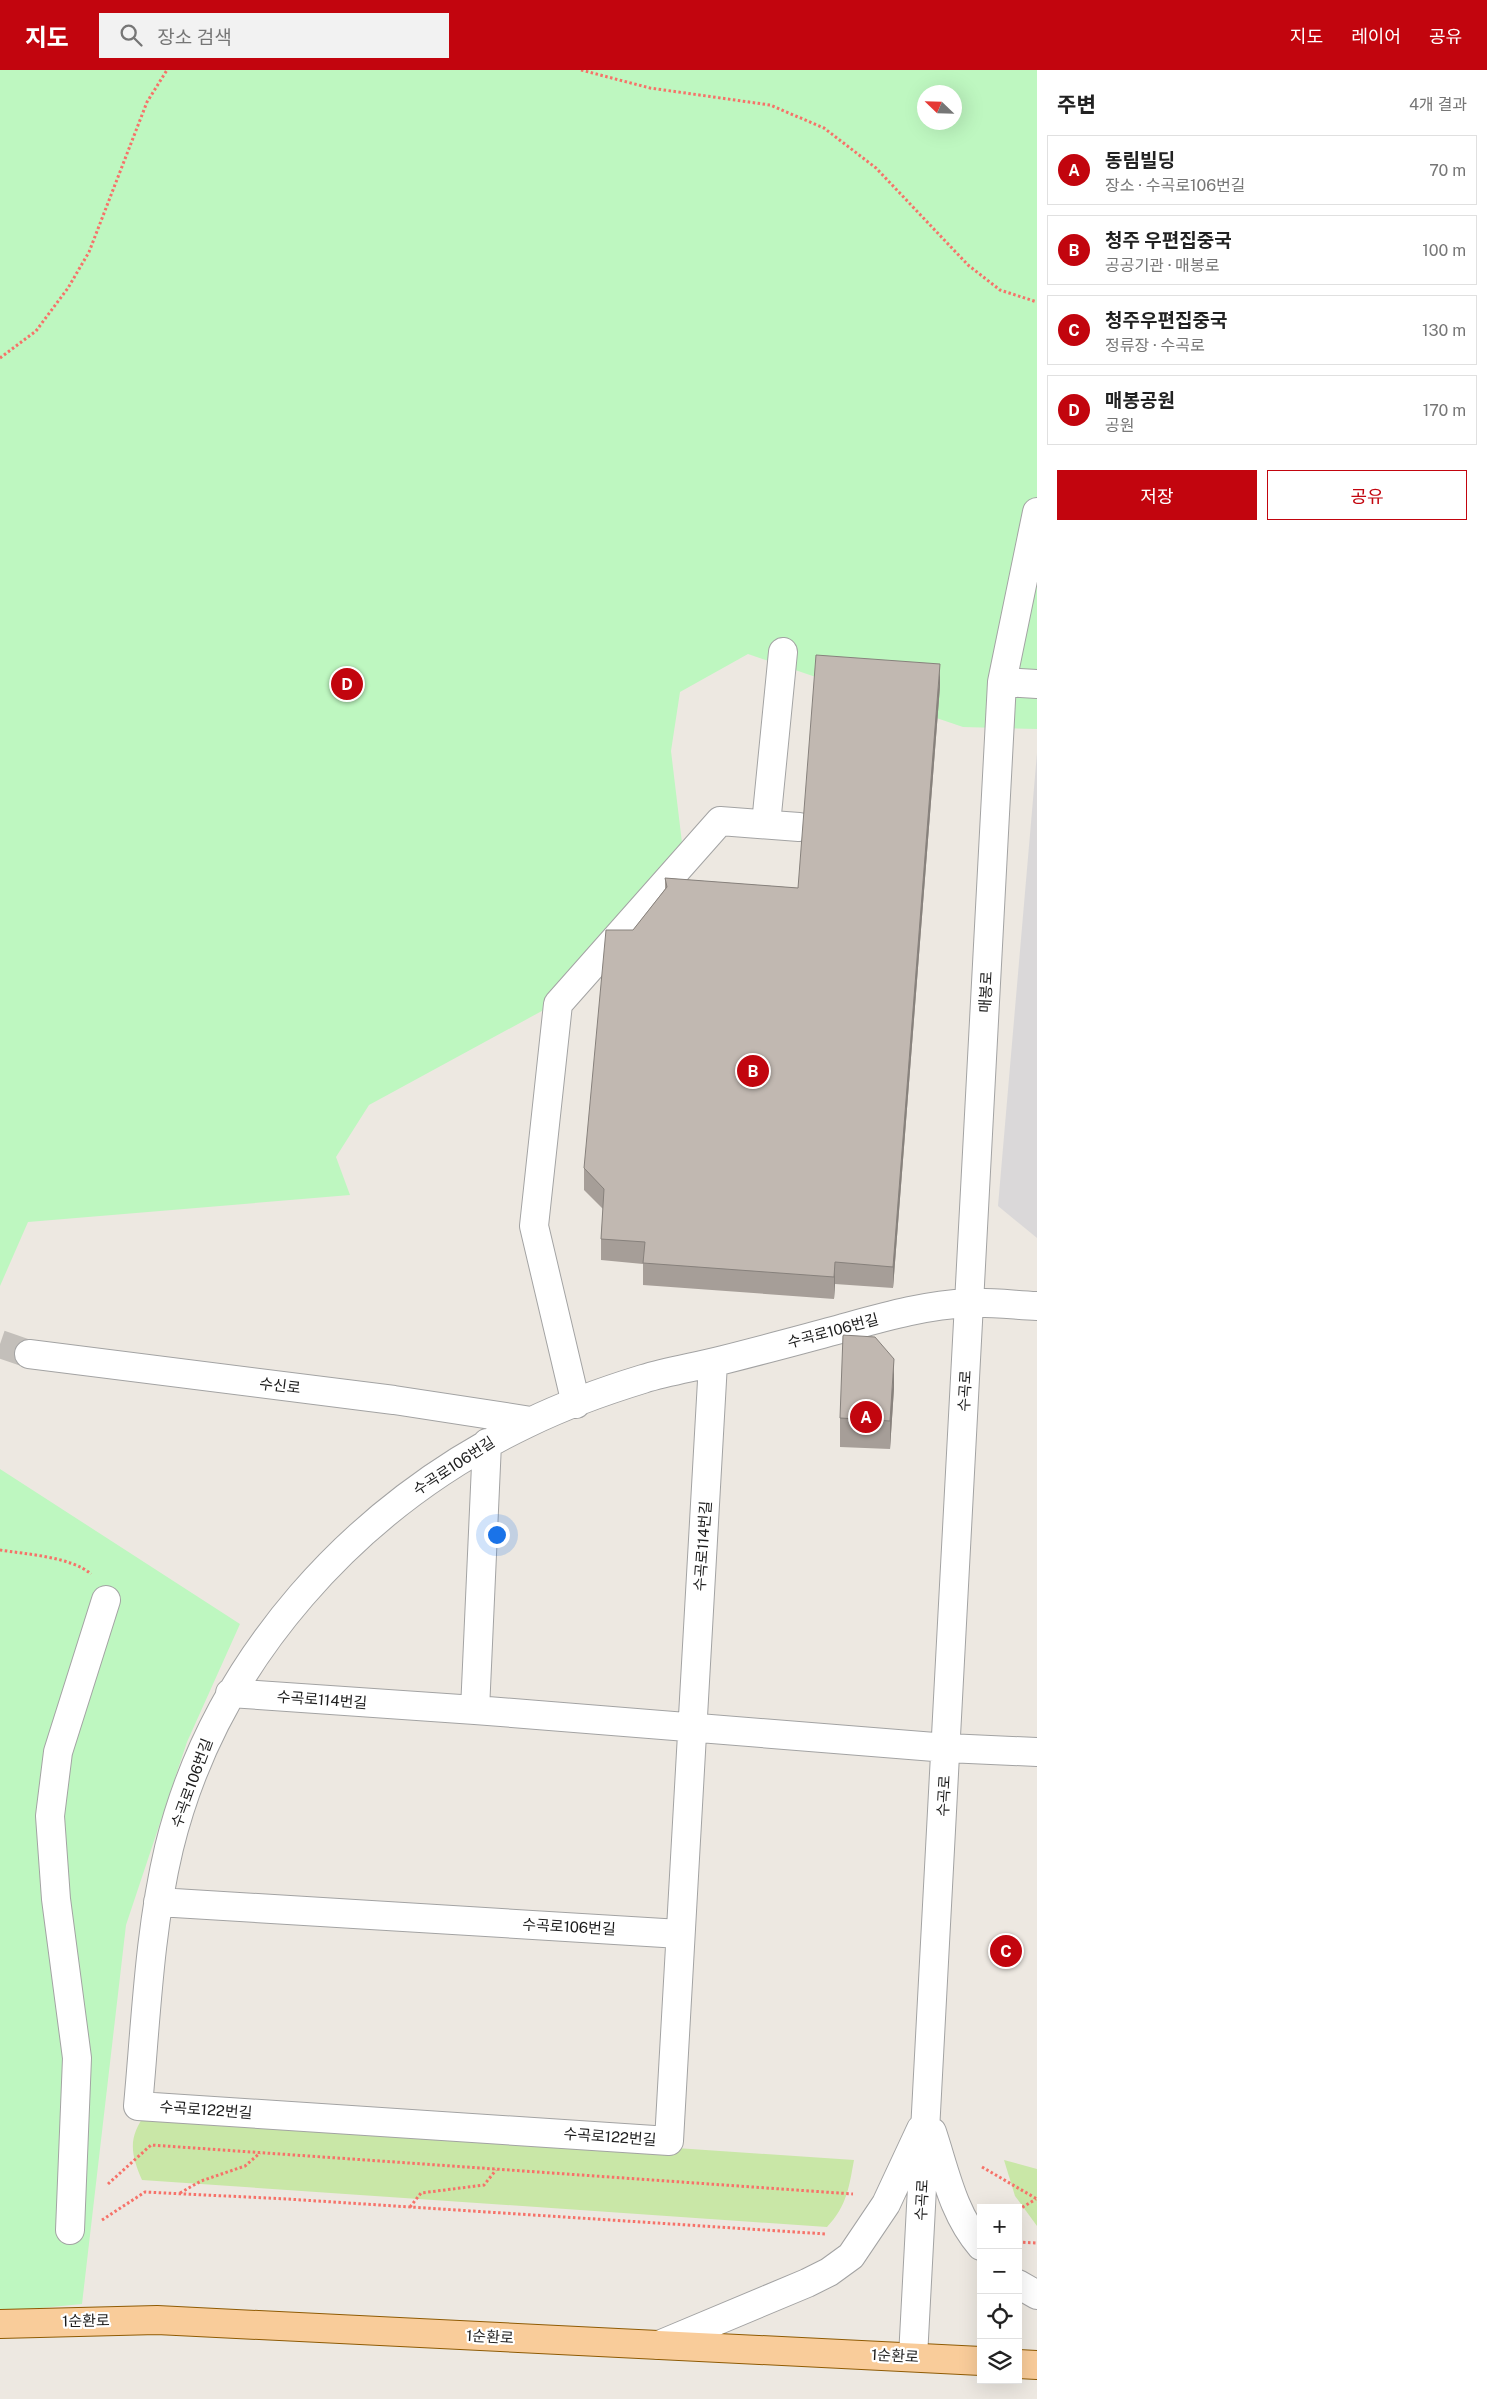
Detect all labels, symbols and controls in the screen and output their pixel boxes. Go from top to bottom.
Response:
search box [99,13,449,58]
icon: search [117,21,145,49]
text: 지도 [25,23,69,51]
text: 장소 검색 [157,26,232,48]
text: 지도 [1290,26,1323,47]
text: 레이어 [1351,26,1401,47]
text: 공유 [1429,26,1462,47]
north arrow [917,85,962,130]
text: 주변 [1057,92,1096,117]
text: 4개 결과 [1409,95,1467,114]
text: 동림빌딩 [1105,149,1175,171]
text: A [1068,161,1080,180]
text: 70 m [1429,161,1466,180]
text: 장소 · 수곡로106번길 [1105,176,1246,195]
text: 청주 우편집중국 [1105,229,1232,251]
text: B [1069,241,1079,260]
text: 100 m [1422,241,1466,260]
text: 공공기관 · 매봉로 [1105,256,1219,275]
text: 청주우편집중국 [1105,309,1227,331]
text: C [1068,321,1080,340]
text: 130 m [1422,321,1466,340]
text: 정류장 · 수곡로 [1105,336,1205,355]
text: 매봉공원 [1105,389,1175,411]
text: D [1068,401,1080,420]
text: 170 m [1423,401,1466,420]
text: 공원 [1105,416,1134,435]
button: 저장 [1057,470,1257,520]
button: 공유 [1267,470,1467,520]
pin: D [331,665,363,703]
street label: 매봉로 [976,971,995,1013]
pin: B [737,1052,769,1090]
street label: 수곡로106번길 [785,1310,880,1351]
street label: 수곡로 [955,1370,974,1412]
street label: 수신로 [258,1375,302,1396]
pin: A [850,1398,882,1436]
street label: 수곡로106번길 [410,1433,498,1498]
street label: 수곡로114번길 [691,1500,714,1592]
your location [484,1522,510,1548]
street label: 수곡로114번길 [276,1688,368,1711]
street label: 수곡로106번길 [168,1736,216,1830]
street label: 수곡로 [934,1775,953,1817]
street label: 수곡로106번길 [522,1916,616,1937]
pin: C [990,1932,1022,1970]
street label: 수곡로122번길 [159,2098,253,2121]
street label: 수곡로122번길 [563,2125,657,2148]
street label: 수곡로 [912,2179,931,2221]
map controls [977,2204,1022,2384]
button: + [977,2204,1022,2249]
button: − [977,2249,1022,2294]
button: locate [977,2294,1022,2339]
street label: 1순환로 [62,2312,110,2329]
street label: 1순환로 [466,2327,514,2346]
button: layers [977,2339,1022,2384]
street label: 1순환로 [871,2346,919,2365]

